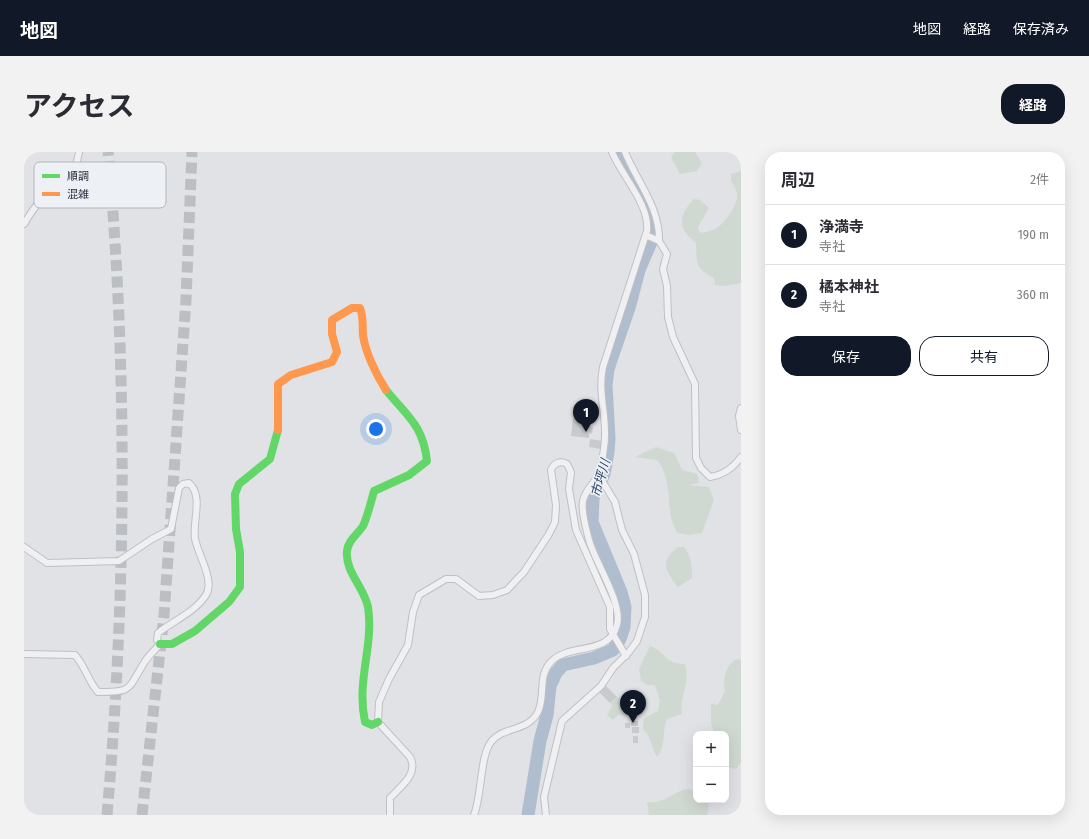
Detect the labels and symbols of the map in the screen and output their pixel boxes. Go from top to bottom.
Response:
legend [34,162,166,208]
text: 順調 [67,170,89,183]
text: 混雑 [67,188,89,201]
pin: 1 [573,399,599,432]
your location [366,419,386,439]
water label: 市坪川 [588,455,614,499]
pin: 2 [620,690,646,723]

